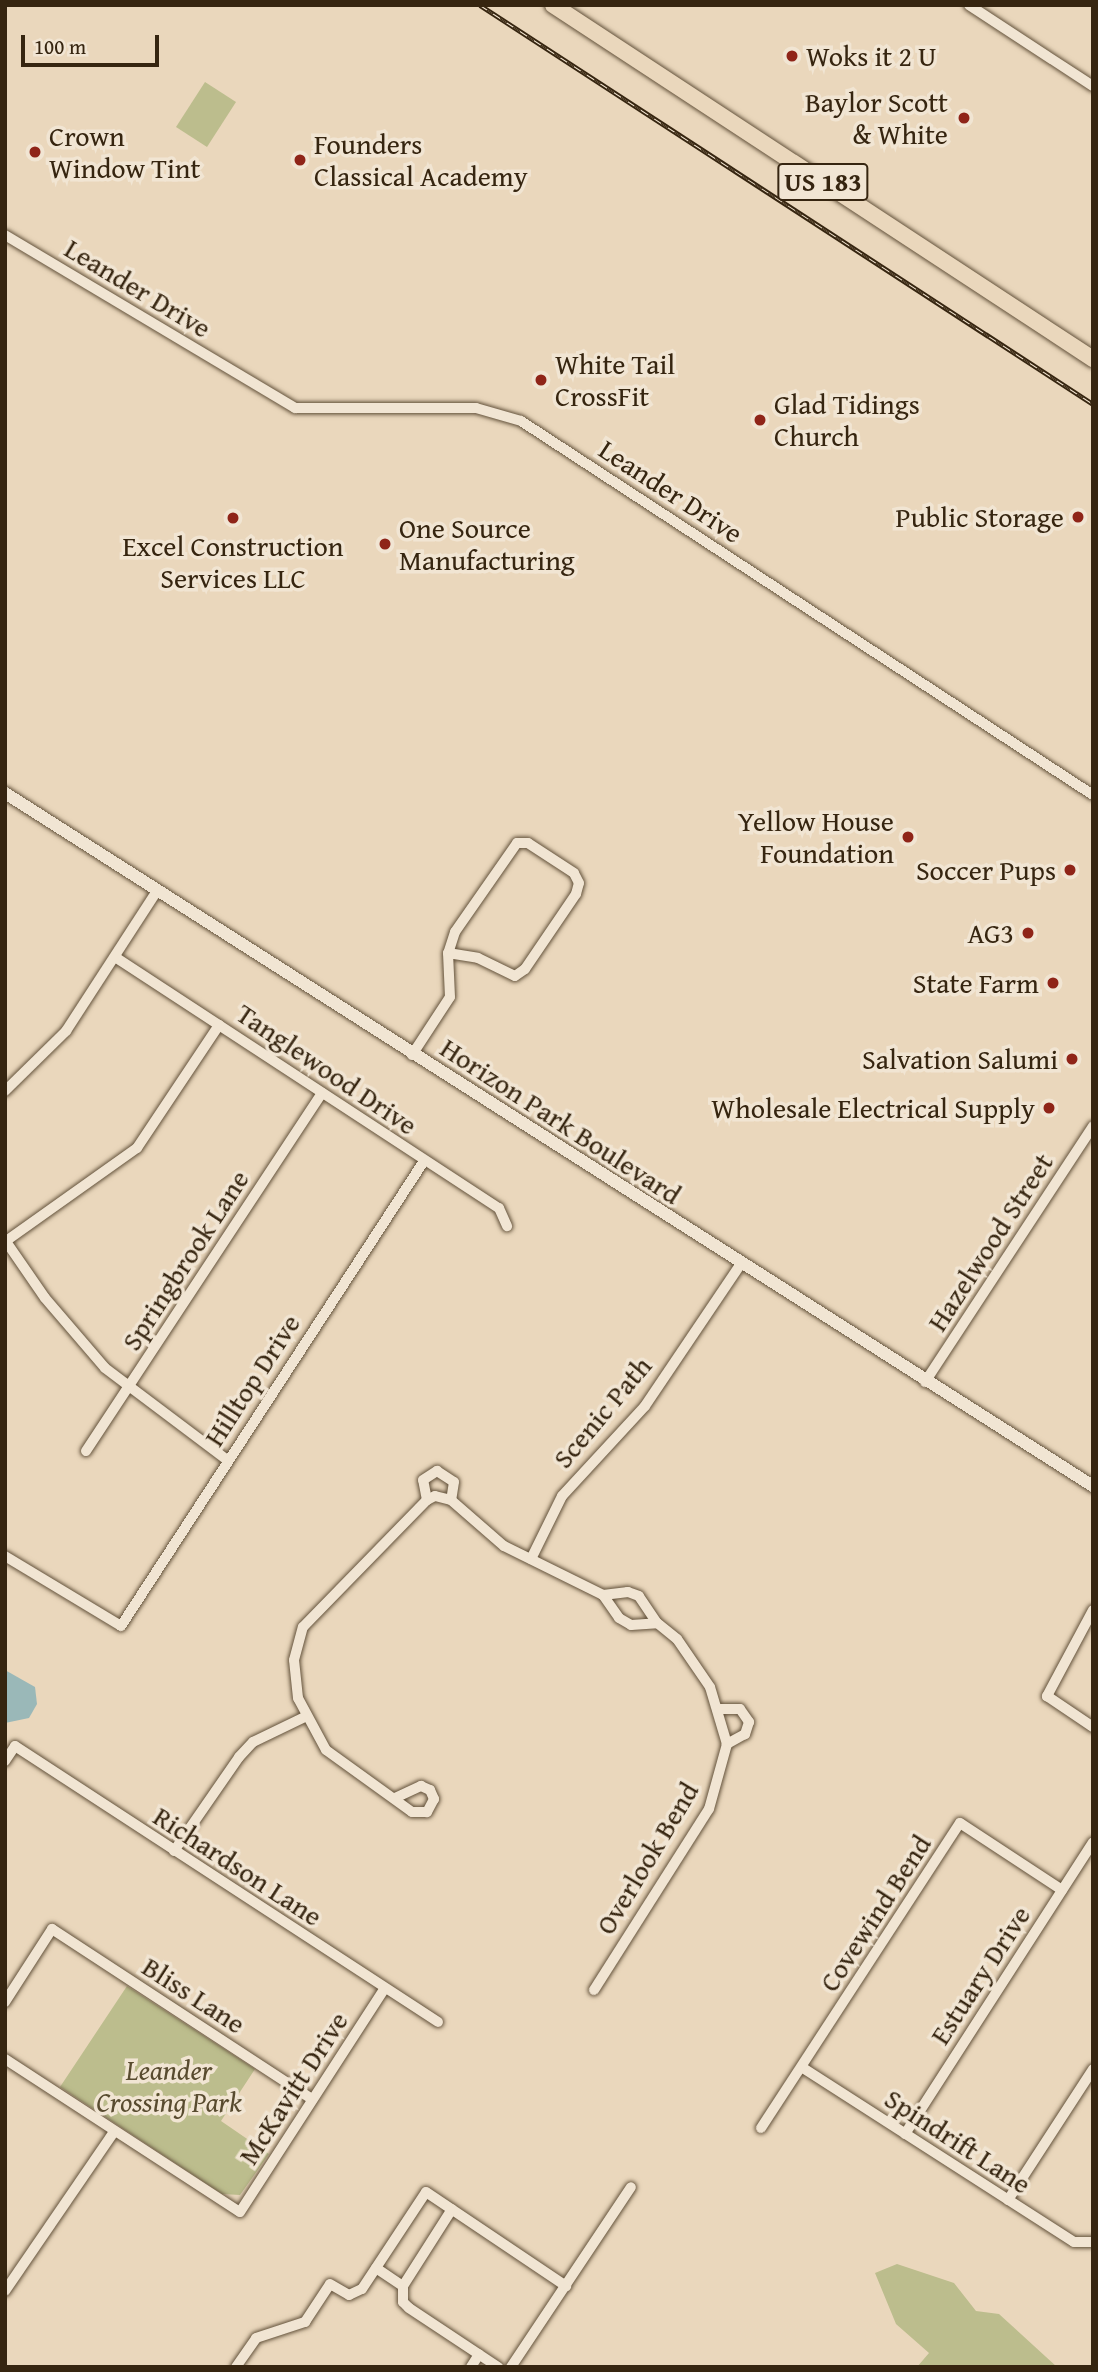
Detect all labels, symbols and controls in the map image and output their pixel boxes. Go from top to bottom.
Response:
scale bar [24,21,163,65]
text: 100 m [34,31,86,62]
place label: Woks it 2 U [806,39,936,73]
marker: Woks it 2 U [784,48,800,64]
place label: Baylor Scott & White [805,85,948,151]
marker: Baylor Scott & White [954,108,974,128]
place label: Crown Window Tint [49,119,200,185]
place label: Founders Classical Academy [314,127,528,193]
marker: Crown Window Tint [27,144,43,160]
marker: Founders Classical Academy [292,152,308,168]
road number: US 183 [776,160,870,204]
street label: Leander Drive [59,231,217,345]
place label: White Tail CrossFit [555,347,675,413]
marker: White Tail CrossFit [533,372,549,388]
place label: Glad Tidings Church [774,387,920,453]
marker: Glad Tidings Church [752,412,768,428]
street label: Leander Drive [593,432,749,550]
place label: Public Storage [896,500,1064,534]
marker: Public Storage [1070,509,1086,525]
marker: Excel Construction Services LLC [225,510,241,526]
place label: One Source Manufacturing [399,511,575,577]
place label: Excel Construction Services LLC [122,529,344,595]
marker: One Source Manufacturing [377,536,393,552]
place label: Yellow House Foundation [738,804,894,870]
marker: Yellow House Foundation [900,829,916,845]
place label: Soccer Pups [916,853,1056,887]
marker: Soccer Pups [1062,862,1078,878]
place label: AG3 [967,916,1014,950]
marker: AG3 [1020,925,1036,941]
place label: State Farm [913,966,1039,1000]
marker: State Farm [1045,975,1061,991]
street label: Tanglewood Drive [230,996,424,1142]
street label: Horizon Park Boulevard [434,1031,688,1211]
place label: Salvation Salumi [862,1042,1058,1076]
marker: Salvation Salumi [1064,1051,1080,1067]
place label: Wholesale Electrical Supply [711,1091,1035,1125]
marker: Wholesale Electrical Supply [1041,1100,1057,1116]
street label: Hazelwood Street [920,1147,1060,1337]
street label: Springbrook Lane [114,1164,256,1356]
street label: Hilltop Drive [197,1308,307,1452]
street label: Scenic Path [546,1349,658,1475]
street label: Overlook Bend [588,1776,706,1940]
street label: Richardson Lane [147,1799,329,1933]
street label: Covewind Bend [812,1829,938,1997]
street label: Estuary Drive [923,1900,1037,2050]
street label: Bliss Lane [136,1949,252,2041]
street label: McKavitt Drive [231,2005,355,2171]
park label: Leander Crossing Park [96,2053,242,2119]
street label: Spindrift Lane [879,2081,1037,2201]

